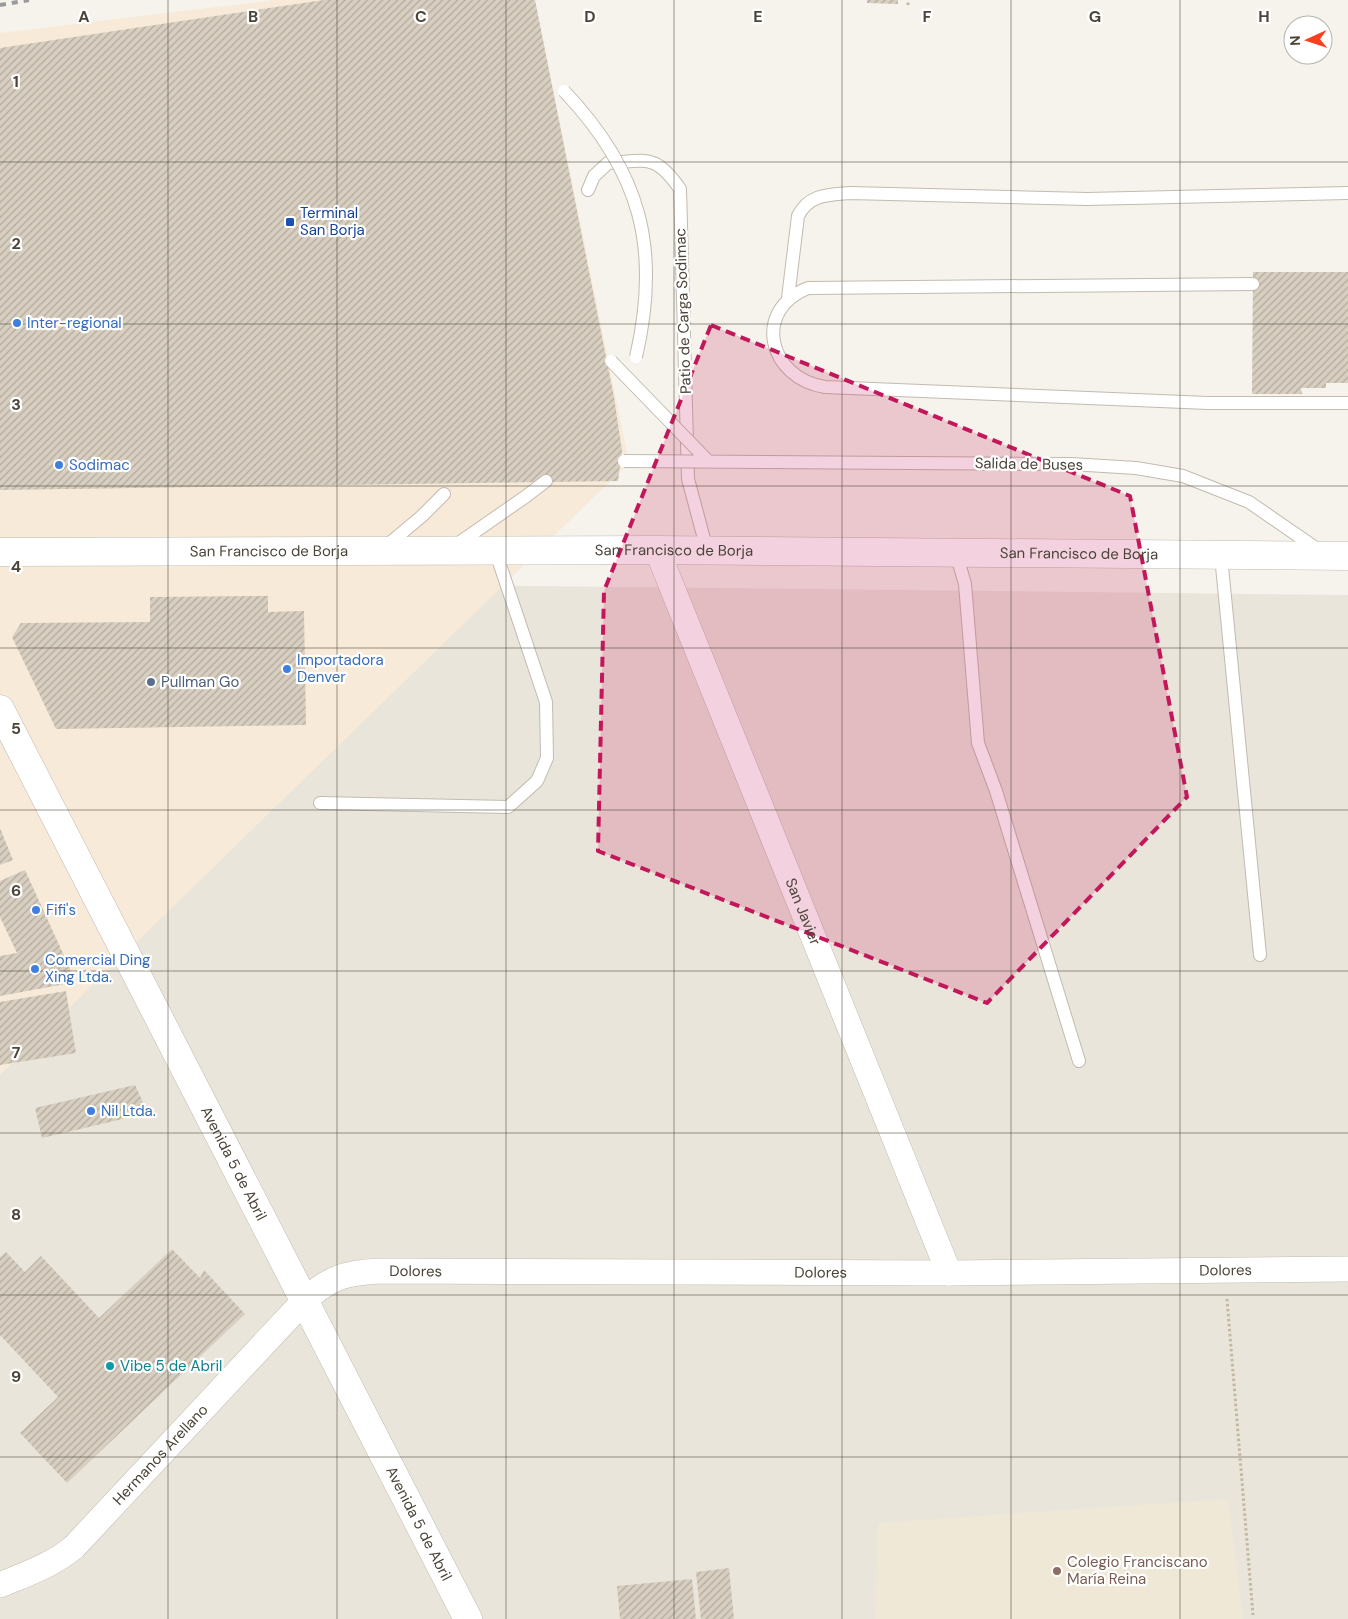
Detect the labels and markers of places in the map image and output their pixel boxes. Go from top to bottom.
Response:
place label: Terminal San Borja [300,203,365,240]
marker: Terminal San Borja [284,216,296,228]
place label: Inter-regional [27,313,122,333]
marker: Inter-regional [11,317,23,329]
place label: Sodimac [69,455,130,475]
marker: Sodimac [53,459,65,471]
place label: Importadora Denver [297,650,384,687]
marker: Importadora Denver [281,663,293,675]
place label: Pullman Go [161,672,239,692]
marker: Pullman Go [145,676,157,688]
place label: Fifi's [46,900,76,920]
marker: Fifi's [30,904,42,916]
place label: Comercial Ding Xing Ltda. [45,950,150,987]
marker: Comercial Ding Xing Ltda. [29,963,41,975]
place label: Nil Ltda. [101,1101,156,1121]
marker: Nil Ltda. [85,1105,97,1117]
place label: Vibe 5 de Abril [120,1356,222,1376]
marker: Vibe 5 de Abril [104,1360,116,1372]
place label: Colegio Franciscano María Reina [1067,1552,1208,1589]
marker: Colegio Franciscano María Reina [1051,1565,1063,1577]

